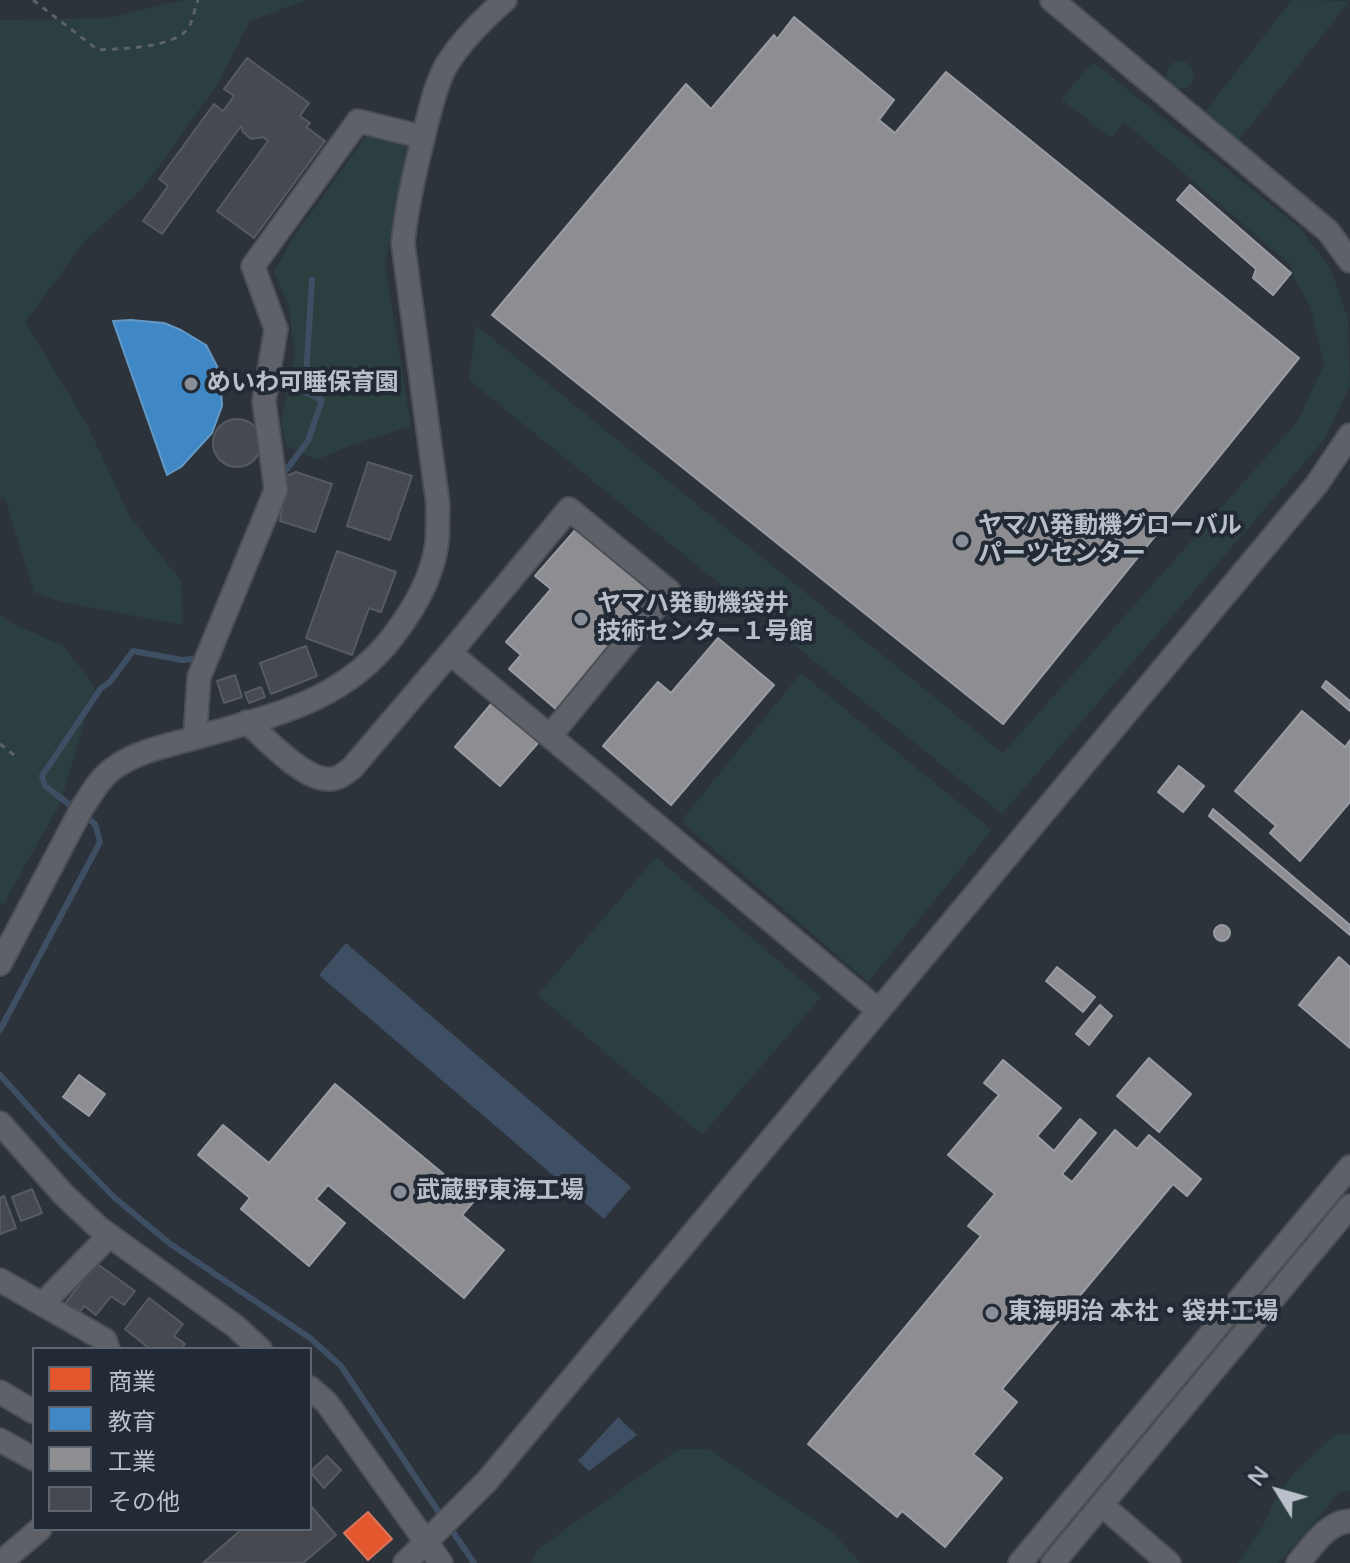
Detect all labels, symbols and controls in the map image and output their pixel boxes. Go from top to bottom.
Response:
place label: めいわ可睡保育園 [207,370,399,398]
marker: めいわ可睡保育園 [182,375,200,393]
place label: ヤマハ発動機グローバル パーツセンター [978,513,1242,569]
marker: ヤマハ発動機グローバル パーツセンター [953,532,971,550]
place label: ヤマハ発動機袋井 技術センター１号館 [597,591,813,647]
marker: ヤマハ発動機袋井 技術センター１号館 [572,610,590,628]
place label: 武蔵野東海工場 [416,1178,584,1206]
marker: 武蔵野東海工場 [391,1183,409,1201]
place label: 東海明治 本社・袋井工場 [1008,1299,1278,1327]
marker: 東海明治 本社・袋井工場 [983,1304,1001,1322]
legend [32,1347,312,1531]
text: 商業 [108,1368,156,1397]
text: 教育 [108,1408,156,1437]
text: 工業 [108,1448,156,1477]
north arrow [1238,1451,1318,1531]
text: N [1243,1462,1275,1491]
text: その他 [108,1488,180,1517]

